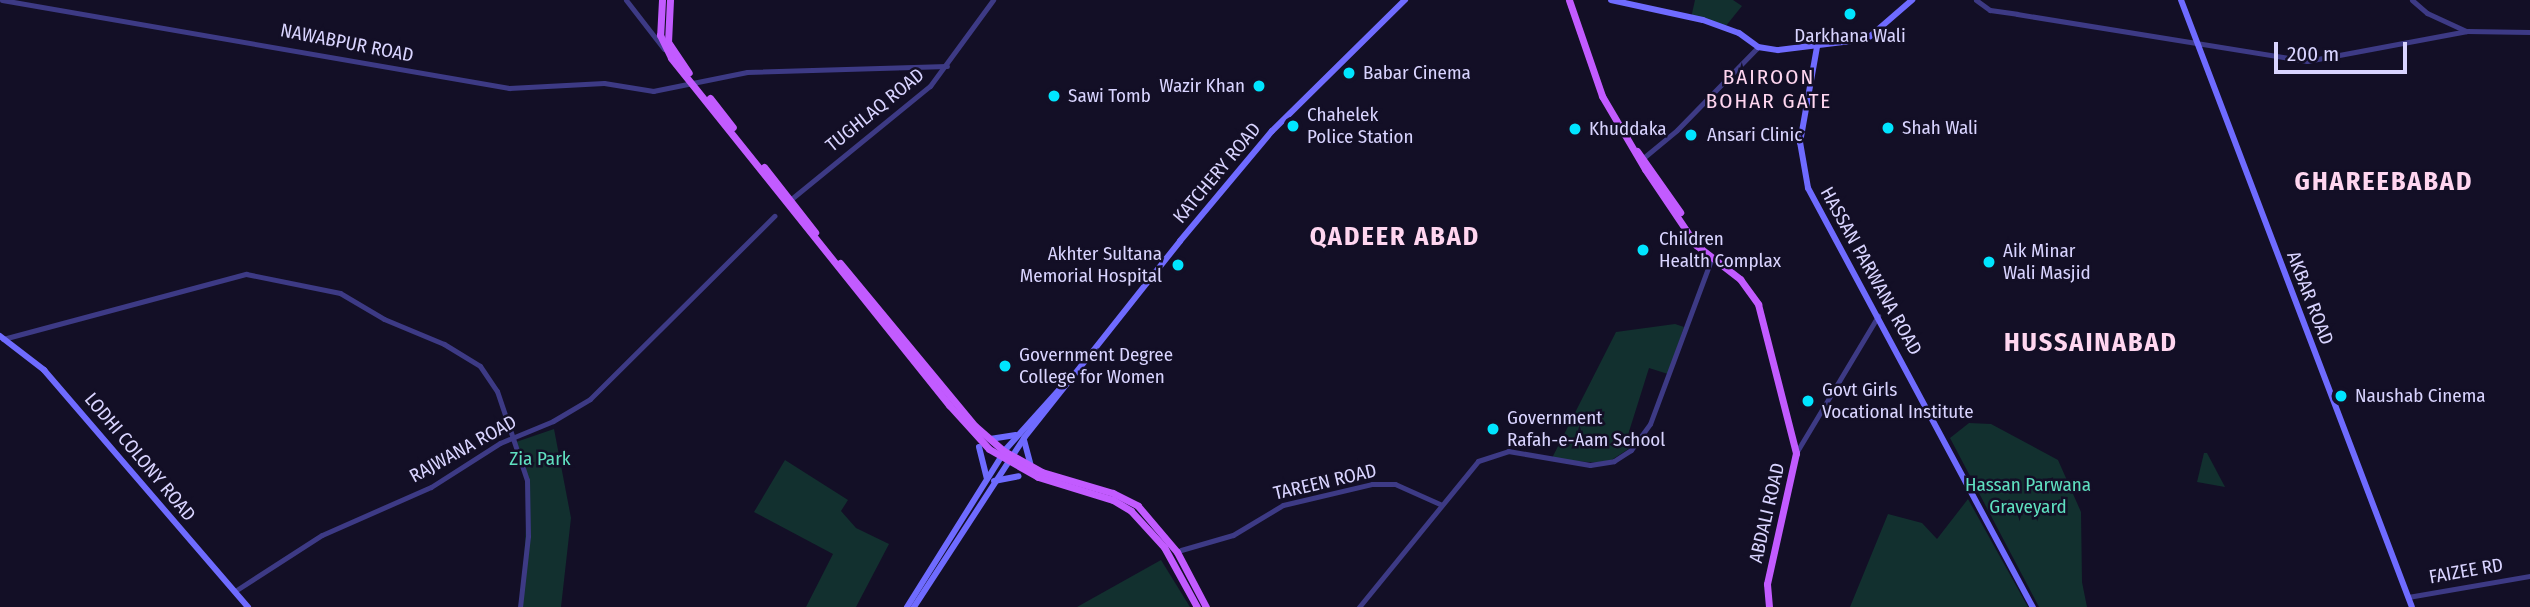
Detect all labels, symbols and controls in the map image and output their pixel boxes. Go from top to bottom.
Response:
marker: Darkhana Wali [1842,6,1858,22]
street label: NAWABPUR ROAD [279,19,415,67]
place label: Darkhana Wali [1794,25,1906,47]
scale bar [2278,28,2411,72]
text: 200 m [2287,41,2339,67]
place label: Babar Cinema [1363,62,1471,84]
street label: TUGHLAQ ROAD [821,63,929,157]
district label: BAIROON BOHAR GATE [1707,64,1831,114]
marker: Babar Cinema [1341,65,1357,81]
place label: Wazir Khan [1159,75,1245,97]
marker: Wazir Khan [1251,78,1267,94]
place label: Sawi Tomb [1068,85,1151,107]
marker: Sawi Tomb [1046,88,1062,104]
place label: Chahelek Police Station [1307,104,1414,148]
place label: Shah Wali [1902,117,1978,139]
street label: KATCHERY ROAD [1168,118,1266,228]
marker: Chahelek Police Station [1285,118,1301,134]
place label: Khuddaka [1589,118,1667,140]
marker: Shah Wali [1880,120,1896,136]
marker: Khuddaka [1567,121,1583,137]
place label: Ansari Clinic [1707,124,1802,146]
marker: Ansari Clinic [1681,125,1701,145]
district label: GHAREEBABAD [2296,166,2472,198]
street label: HASSAN PARWANA ROAD [1815,183,1927,359]
district label: QADEER ABAD [1311,221,1479,253]
place label: Children Health Complax [1659,228,1781,272]
marker: Children Health Complax [1633,240,1653,260]
place label: Aik Minar Wali Masjid [2003,240,2091,284]
place label: Akhter Sultana Memorial Hospital [1020,243,1162,287]
street label: AKBAR ROAD [2282,248,2338,348]
marker: Aik Minar Wali Masjid [1981,254,1997,270]
marker: Akhter Sultana Memorial Hospital [1168,255,1188,275]
district label: HUSSAINABAD [2005,327,2177,359]
place label: Government Degree College for Women [1019,344,1173,388]
marker: Government Degree College for Women [997,358,1013,374]
place label: Govt Girls Vocational Institute [1822,379,1974,423]
place label: Naushab Cinema [2355,385,2486,407]
street label: LODHI COLONY ROAD [80,388,200,526]
marker: Naushab Cinema [2333,388,2349,404]
marker: Govt Girls Vocational Institute [1800,393,1816,409]
place label: Government Rafah-e-Aam School [1507,407,1665,451]
street label: RAJWANA ROAD [406,410,520,488]
marker: Government Rafah-e-Aam School [1485,421,1501,437]
park label: Zia Park [509,448,571,470]
street label: TAREEN ROAD [1271,459,1379,505]
street label: ABDALI ROAD [1744,461,1790,565]
park label: Hassan Parwana Graveyard [1965,474,2091,518]
street label: FAIZEE RD [2427,553,2505,589]

